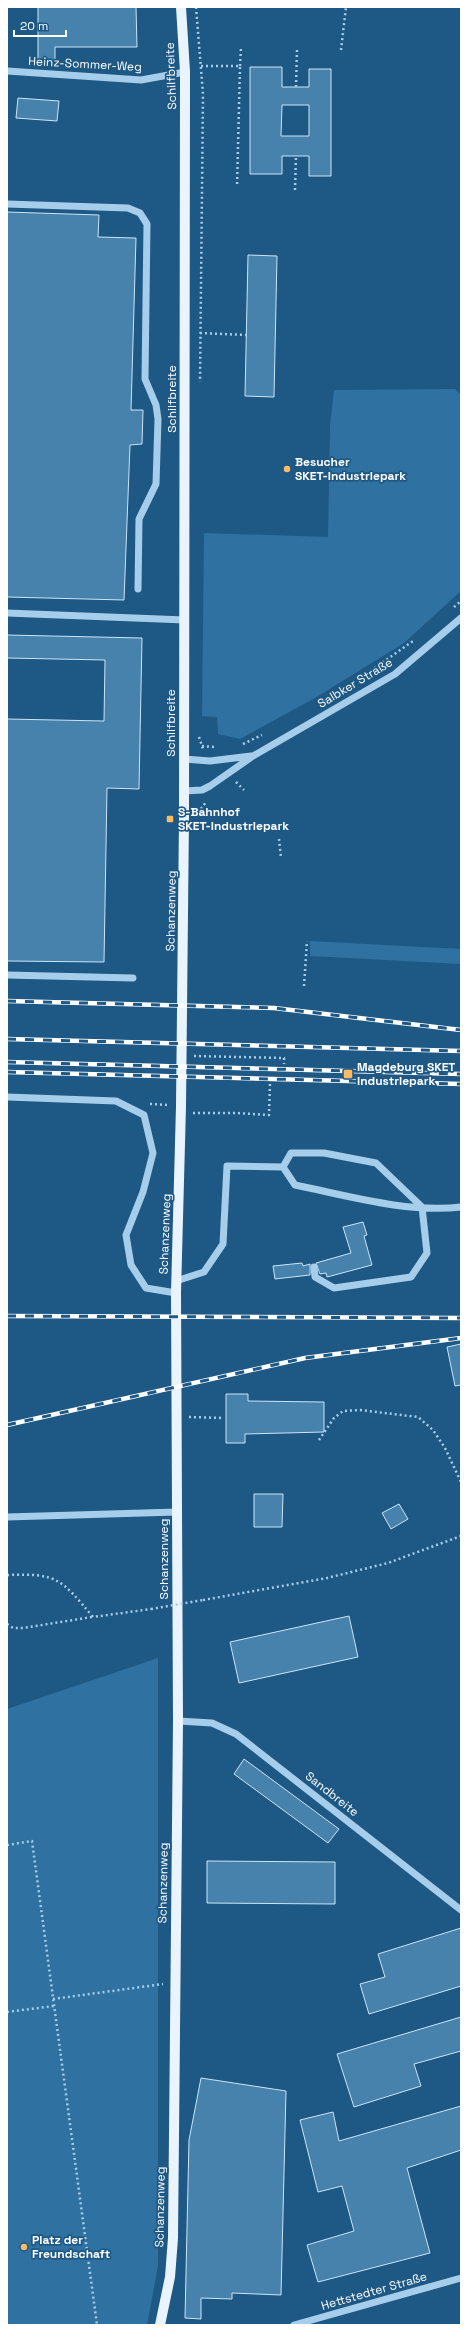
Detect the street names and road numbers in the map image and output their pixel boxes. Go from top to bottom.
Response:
street label: Schilfbreite [162,42,180,110]
street label: Heinz-Sommer-Weg [28,53,142,75]
street label: Schilfbreite [164,365,180,433]
street label: Salbker Straße [315,654,395,712]
street label: Schilfbreite [163,689,179,757]
street label: Schanzenweg [162,870,180,952]
street label: Schanzenweg [156,1193,174,1275]
street label: Schanzenweg [156,1519,172,1599]
street label: Sandbreite [302,1768,362,1820]
street label: Schanzenweg [154,1842,172,1924]
street label: Schanzenweg [151,2166,169,2248]
street label: Hettstedter Straße [319,2268,429,2314]

